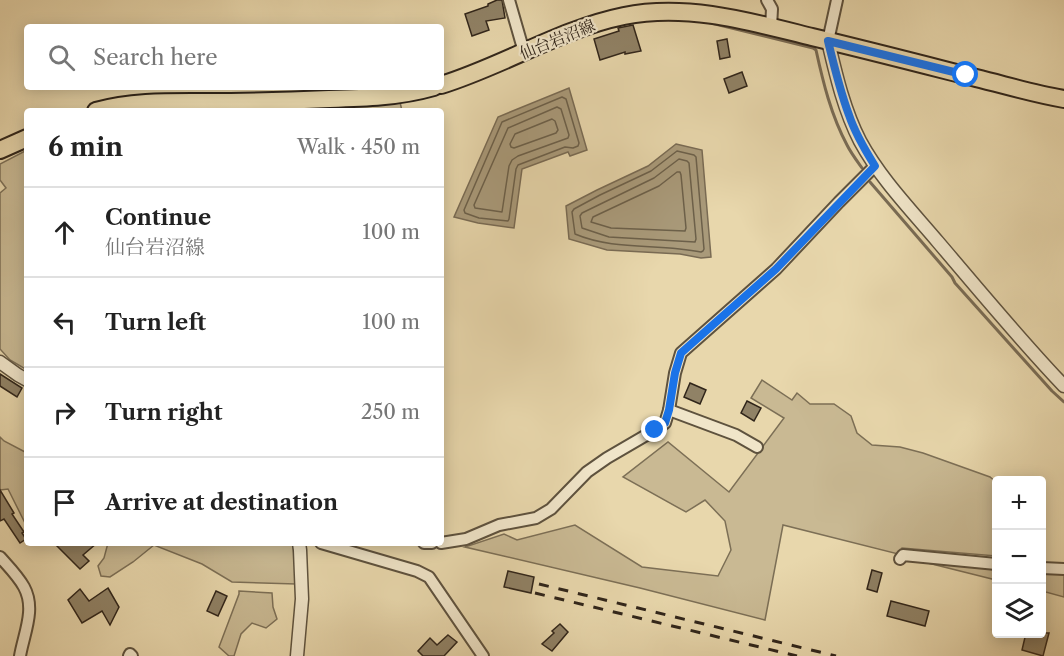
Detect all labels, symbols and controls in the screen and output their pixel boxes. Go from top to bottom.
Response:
street label: 仙台岩沼線 [516,15,598,63]
search box [24,24,444,90]
icon: search [45,41,78,74]
text: Search here [93,44,218,71]
route start [952,61,978,87]
text: 6 min [48,131,123,163]
text: Walk · 450 m [297,135,420,159]
text: Continue [105,204,211,231]
icon: ahead [48,216,81,249]
text: 100 m [362,220,420,244]
text: 仙台岩沼線 [105,235,205,259]
icon: left [48,306,81,339]
text: Turn left [105,309,206,336]
text: 100 m [362,310,420,334]
icon: right [48,396,81,429]
text: Turn right [105,399,223,426]
text: 250 m [361,400,420,424]
route end [641,416,667,442]
map controls [992,476,1046,638]
button: + [992,476,1046,530]
icon: arrive [48,486,81,519]
text: Arrive at destination [105,489,338,516]
button: − [992,530,1046,584]
button: layers [992,584,1046,638]

